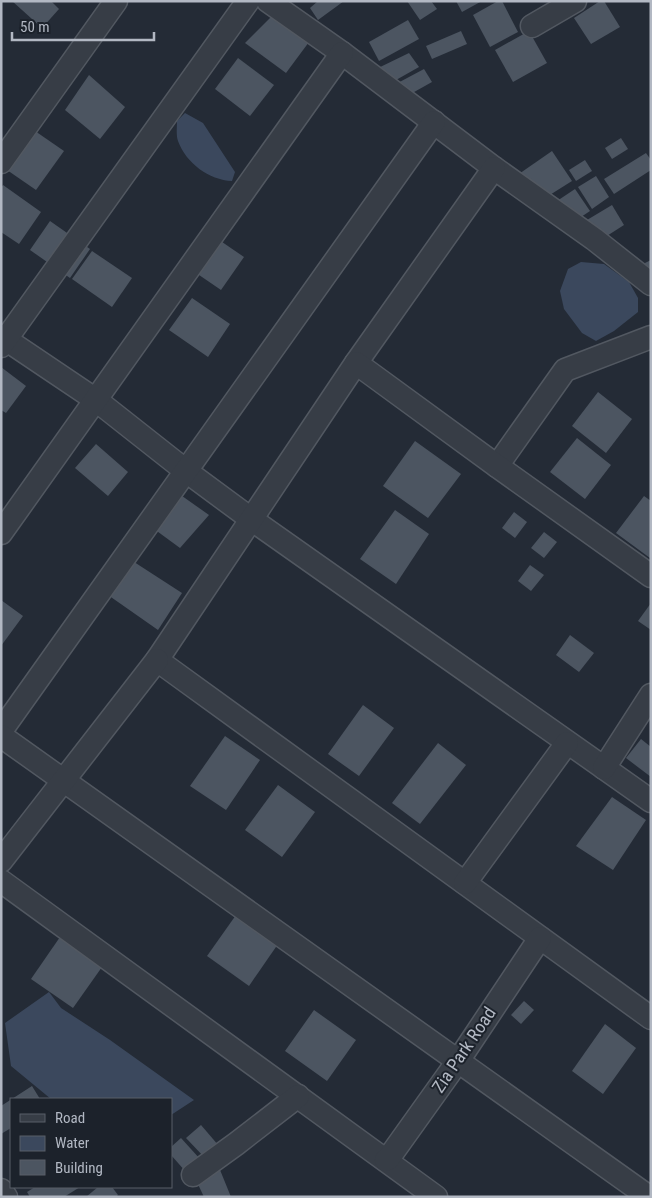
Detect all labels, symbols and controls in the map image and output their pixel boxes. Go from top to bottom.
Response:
scale bar [12,10,155,42]
text: 50 m [20,18,50,36]
street label: Zia Park Road [427,1003,500,1096]
legend [10,1098,172,1188]
text: Road [55,1109,85,1127]
text: Water [55,1134,90,1152]
text: Building [55,1159,103,1177]

